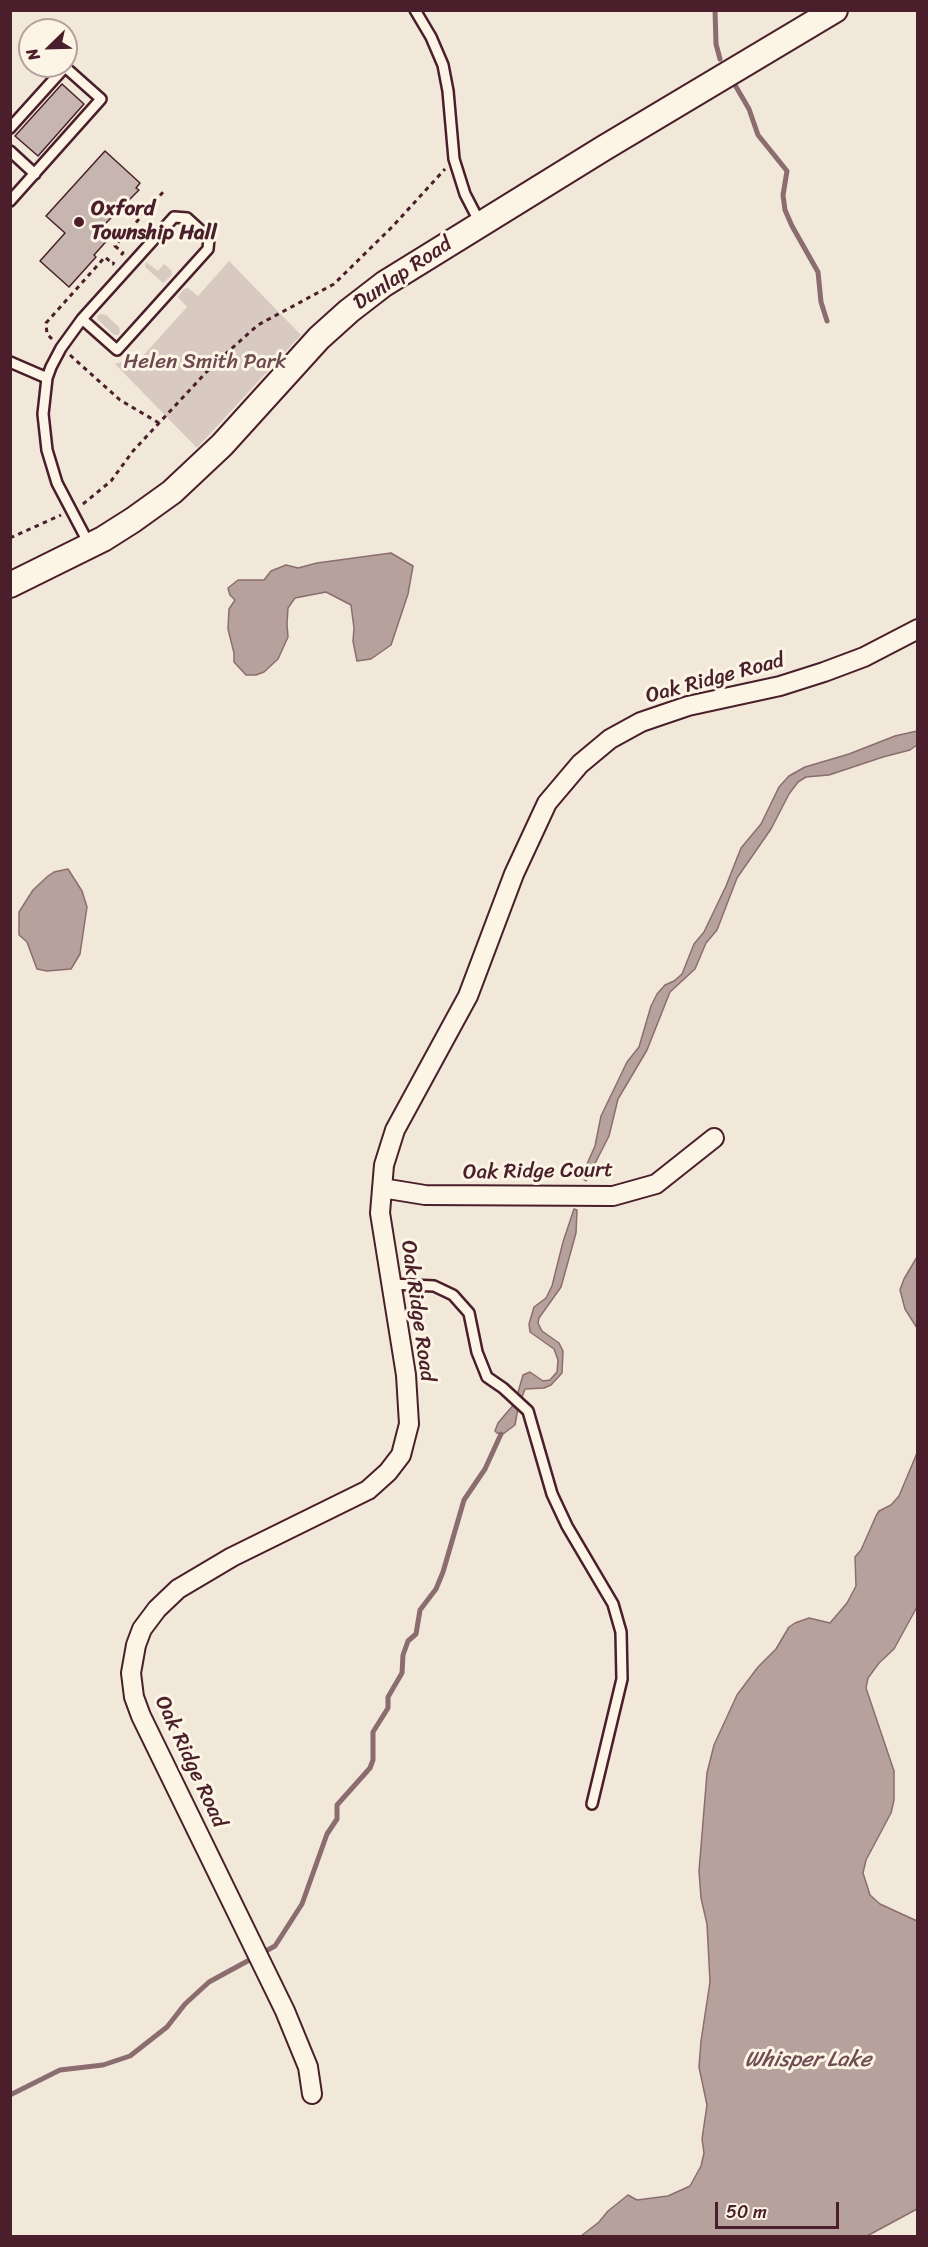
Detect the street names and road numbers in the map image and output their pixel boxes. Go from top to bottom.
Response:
street label: Dunlap Road [349,232,457,316]
street label: Oak Ridge Road [643,648,787,710]
street label: Oak Ridge Court [463,1158,613,1186]
street label: Oak Ridge Road [395,1239,439,1383]
street label: Oak Ridge Road [149,1692,231,1832]

